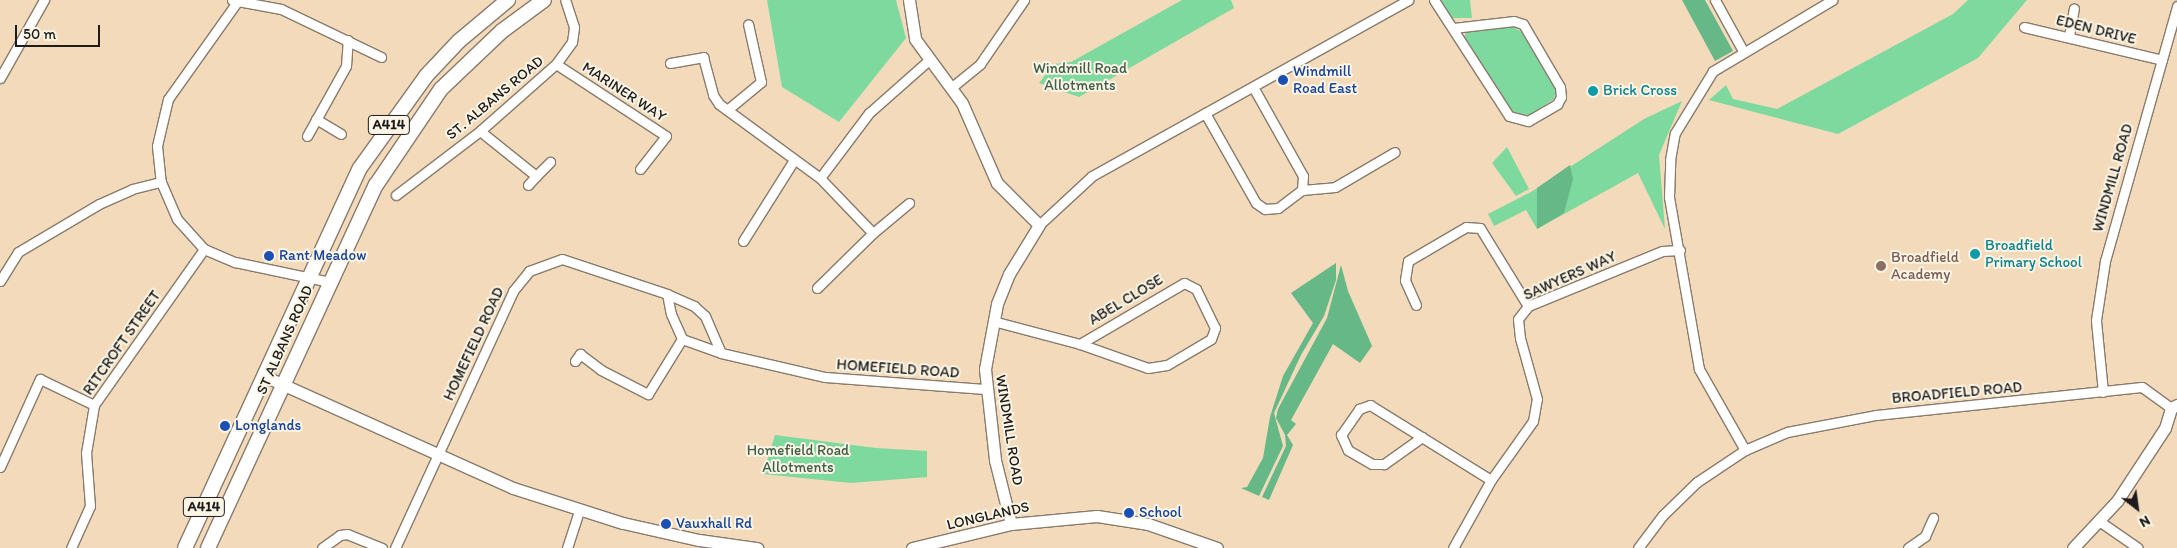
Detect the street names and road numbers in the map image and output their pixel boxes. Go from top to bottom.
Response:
street label: EDEN DRIVE [2054,11,2138,49]
street label: ST. ALBANS ROAD [443,52,547,144]
street label: MARINER WAY [579,58,669,126]
road number: A414 [368,114,410,136]
street label: WINDMILL ROAD [2089,122,2137,234]
street label: SAWYERS WAY [1521,248,1619,304]
street label: ABEL CLOSE [1086,271,1166,329]
street label: ST ALBANS ROAD [253,283,317,397]
street label: HOMEFIELD ROAD [440,285,508,403]
street label: RITCROFT STREET [79,287,165,399]
street label: HOMEFIELD ROAD [836,356,960,382]
street label: WINDMILL ROAD [991,373,1027,487]
street label: BROADFIELD ROAD [1891,378,2023,408]
road number: A414 [183,496,225,518]
street label: LONGLANDS [945,498,1031,534]

